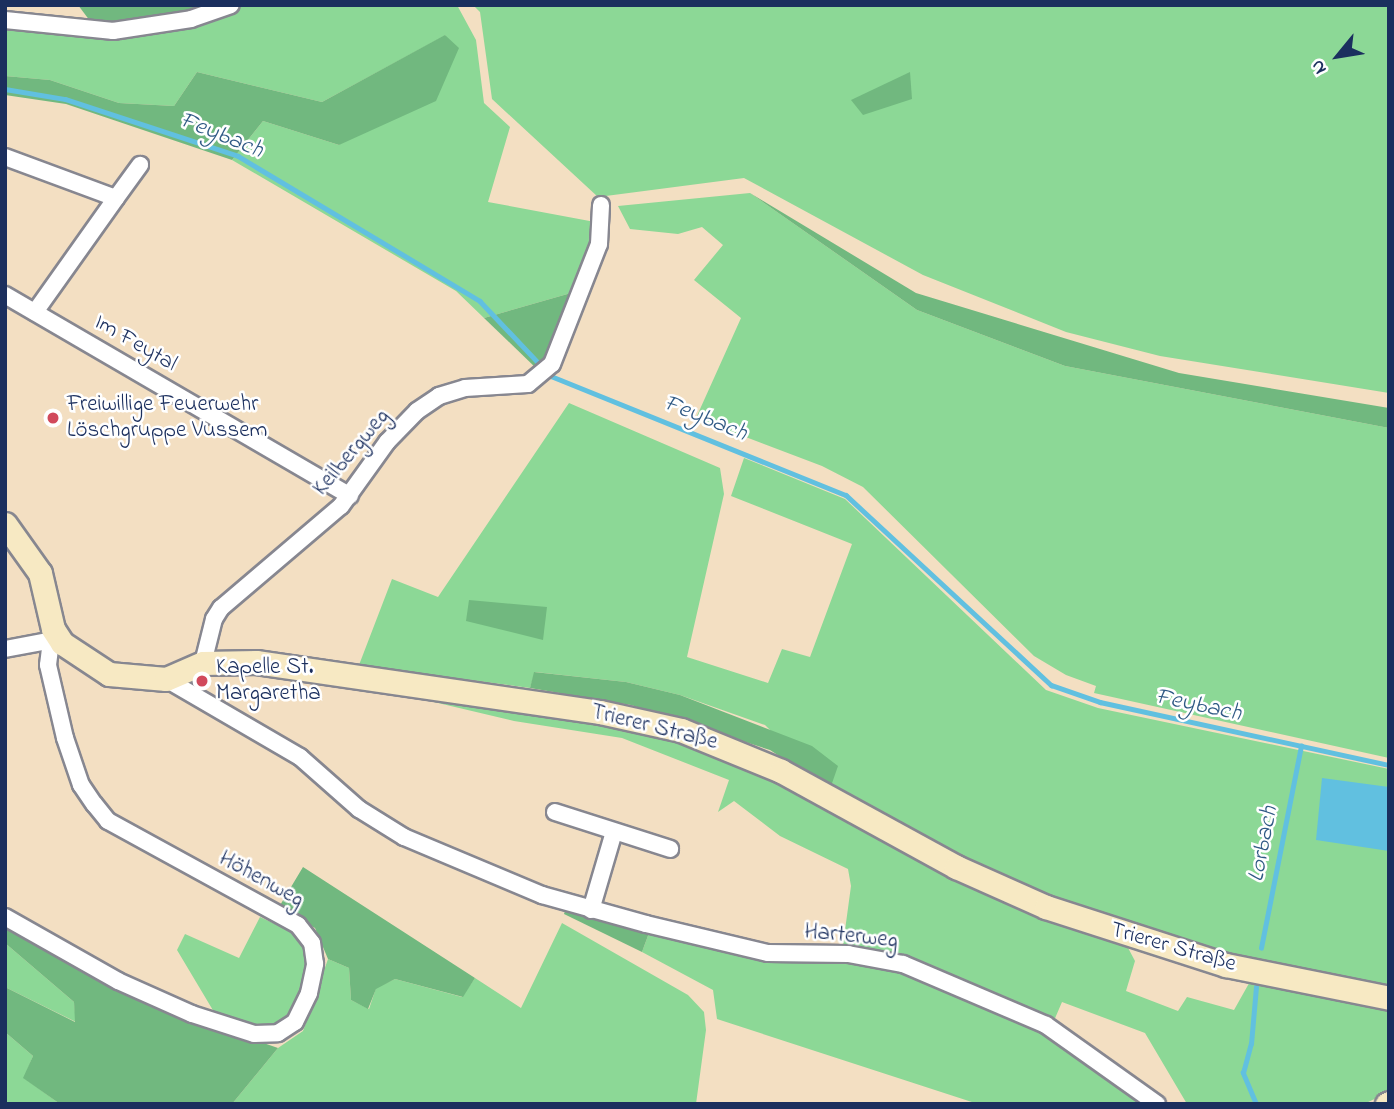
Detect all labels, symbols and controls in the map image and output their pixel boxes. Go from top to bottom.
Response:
north arrow [1303,21,1373,91]
text: N [1304,54,1334,79]
water label: Feybach [175,106,267,166]
street label: Im Feytal [89,309,181,379]
water label: Feybach [659,389,751,449]
place label: Freiwillige Feuerwehr Löschgruppe Vussem [67,391,267,445]
street label: Keilbergweg [308,404,396,502]
marker: Freiwillige Feuerwehr Löschgruppe Vussem [45,410,61,426]
place label: Kapelle St. Margaretha [216,654,321,708]
marker: Kapelle St. Margaretha [194,673,210,689]
water label: Feybach [1152,683,1244,729]
street label: Trierer Straße [588,699,720,757]
water label: Lorbach [1243,804,1285,884]
street label: Höhenweg [214,845,308,915]
street label: Trierer Straße [1107,917,1239,979]
street label: Harterweg [803,918,899,956]

